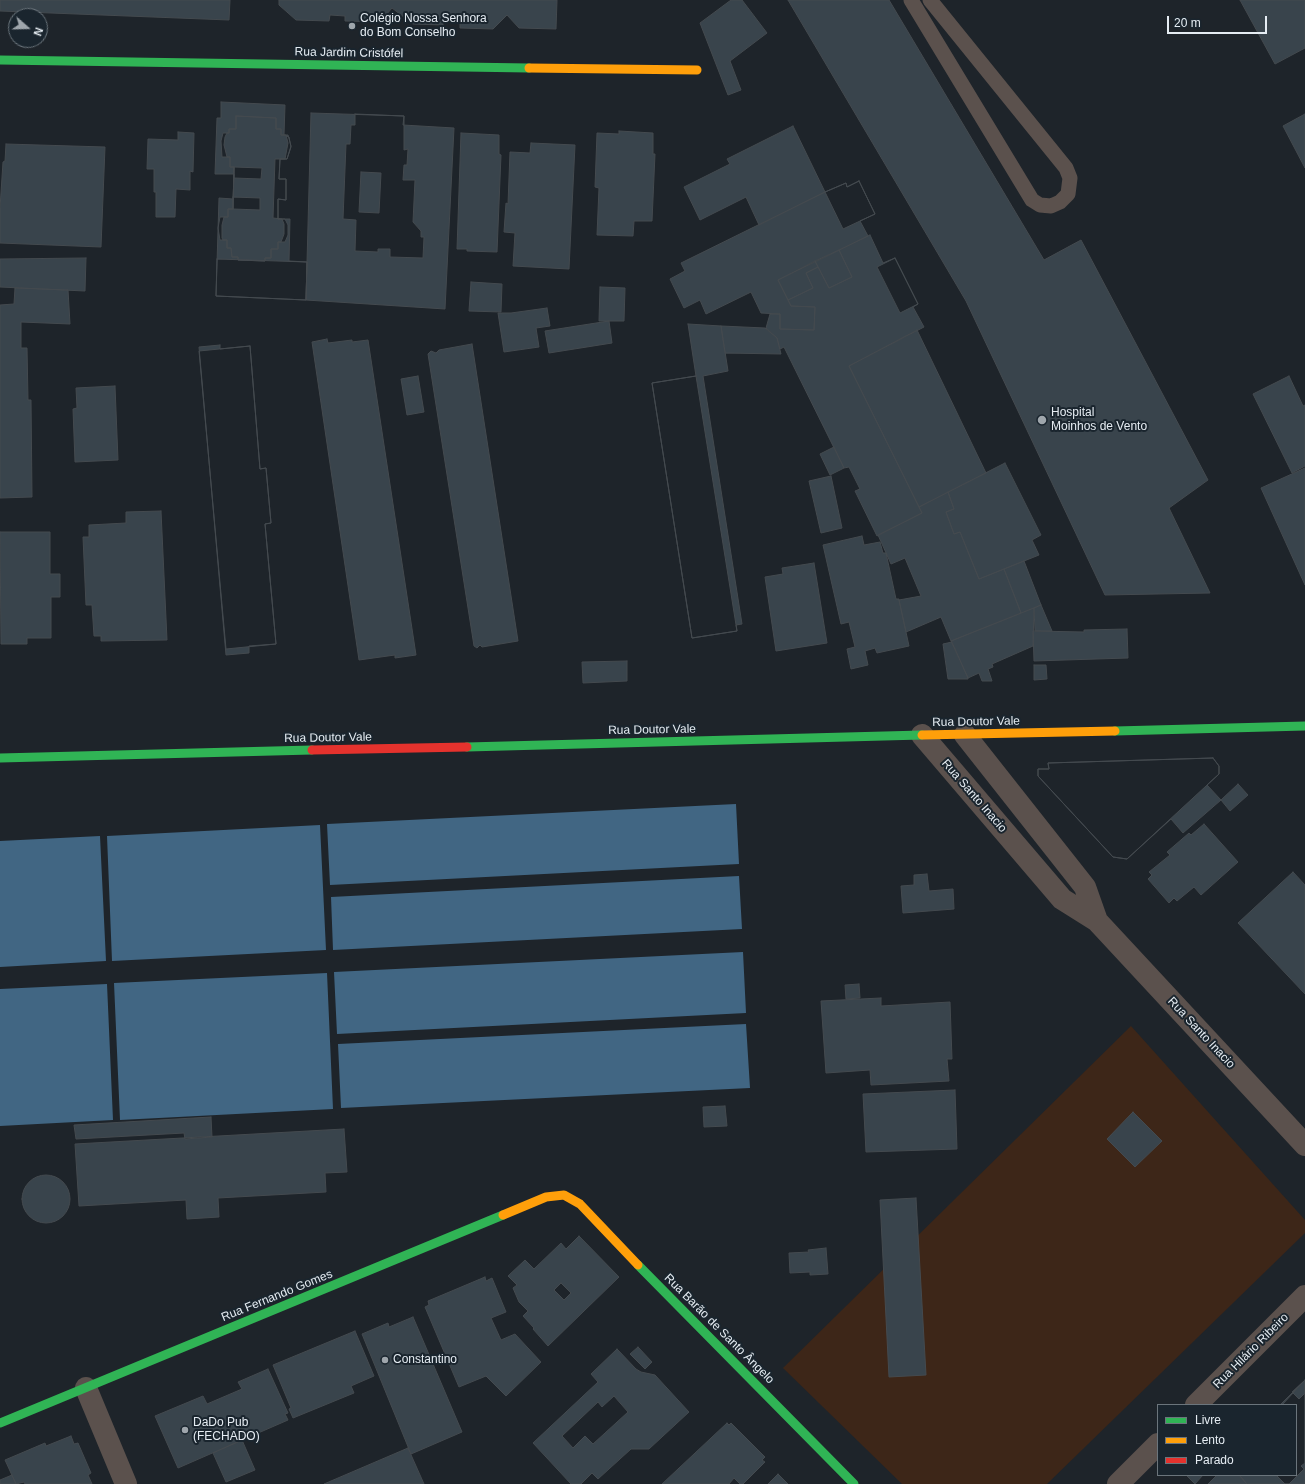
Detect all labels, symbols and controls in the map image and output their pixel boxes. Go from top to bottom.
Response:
north arrow [8,8,48,48]
scale bar [1169,8,1269,34]
place label: Colégio Nossa Senhora do Bom Conselho [360,12,487,40]
text: 20 m [1174,16,1201,30]
marker: Colégio Nossa Senhora do Bom Conselho [347,21,357,31]
text: N [31,26,45,38]
street label: Rua Jardim Cristófel [295,45,403,61]
place label: Hospital Moinhos de Vento [1051,406,1147,434]
marker: Hospital Moinhos de Vento [1036,414,1048,426]
street label: Rua Doutor Vale [932,714,1020,730]
street label: Rua Doutor Vale [608,722,696,738]
street label: Rua Doutor Vale [284,730,372,746]
street label: Rua Santo Inacio [938,757,1010,835]
street label: Rua Santo Inacio [1164,994,1238,1072]
street label: Rua Fernando Gomes [219,1267,335,1325]
street label: Rua Barão de Santo Ângelo [661,1271,777,1387]
street label: Rua Hilário Ribeiro [1210,1310,1292,1392]
place label: Constantino [393,1353,457,1367]
marker: Constantino [380,1355,390,1365]
legend [1157,1404,1297,1476]
text: Livre [1195,1413,1221,1427]
place label: DaDo Pub (FECHADO) [193,1416,260,1444]
marker: DaDo Pub (FECHADO) [180,1425,190,1435]
text: Lento [1195,1433,1225,1447]
text: Parado [1195,1453,1234,1467]

